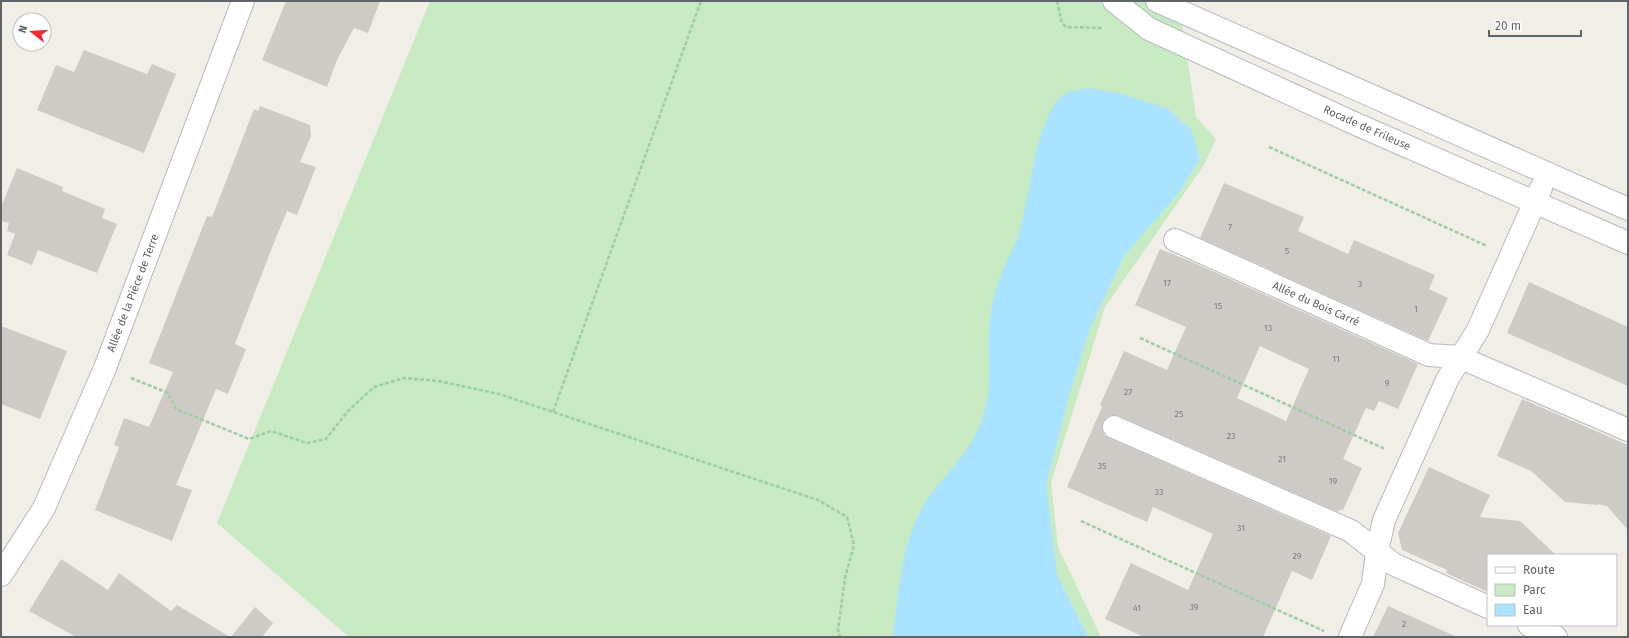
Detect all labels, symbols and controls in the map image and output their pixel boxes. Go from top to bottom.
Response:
north arrow [12,12,52,52]
scale bar [1489,12,1581,38]
text: 20 m [1495,19,1521,33]
text: N [16,24,30,35]
street label: Rocade de Frileuse [1321,103,1413,153]
house number: 7 [1228,222,1232,232]
street label: Allée de la Pièce de Terre [104,232,162,354]
house number: 5 [1285,246,1290,256]
house number: 17 [1163,278,1171,288]
street label: Allée du Bois Carré [1270,279,1362,329]
house number: 3 [1358,279,1362,289]
house number: 15 [1214,301,1223,311]
house number: 1 [1414,304,1418,314]
house number: 13 [1264,323,1272,333]
house number: 11 [1332,354,1340,364]
house number: 9 [1385,378,1390,388]
house number: 27 [1124,387,1132,397]
house number: 25 [1175,409,1184,419]
house number: 23 [1227,431,1235,441]
house number: 21 [1278,454,1286,464]
house number: 35 [1097,461,1107,471]
house number: 19 [1329,476,1338,486]
house number: 33 [1155,487,1163,497]
house number: 31 [1237,523,1245,533]
house number: 29 [1292,551,1302,561]
legend [1487,554,1617,626]
text: Route [1523,563,1555,577]
text: Parc [1523,583,1546,597]
house number: 39 [1189,602,1199,612]
house number: 41 [1133,603,1141,613]
text: Eau [1523,603,1543,617]
house number: 2 [1402,619,1406,629]

